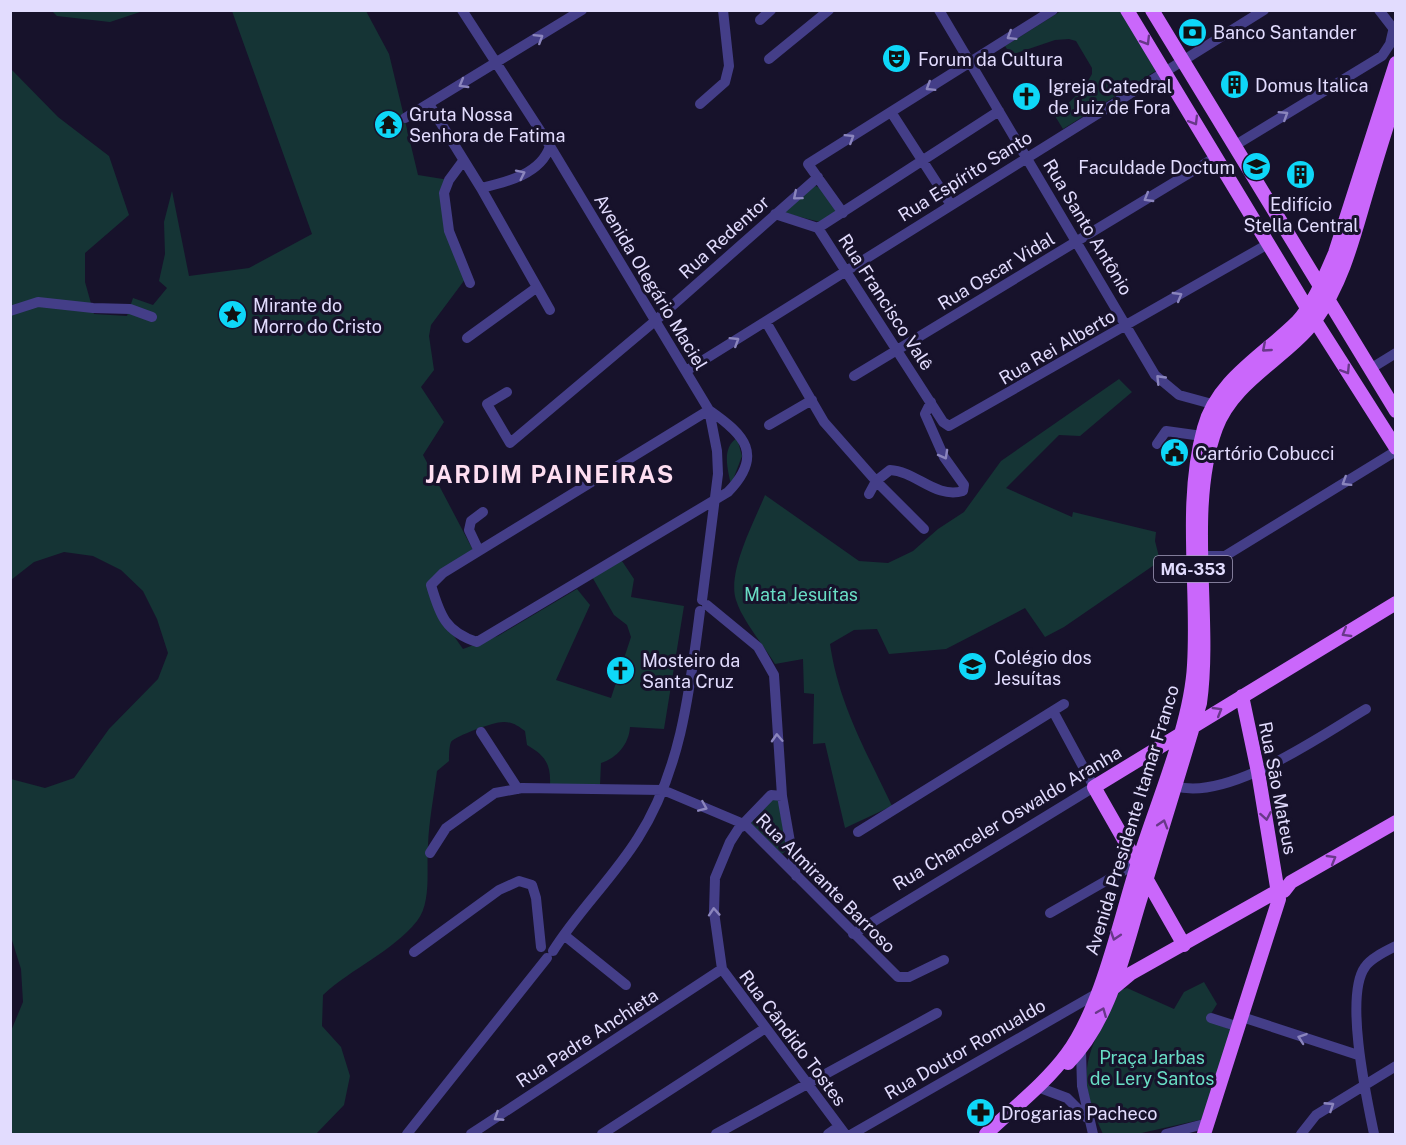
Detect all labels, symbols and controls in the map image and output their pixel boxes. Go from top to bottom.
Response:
bank icon: Banco Santander [1176,16,1208,48]
place label: Banco Santander [1213,22,1357,43]
one-way arrow [1007,29,1017,41]
one-way arrow [533,33,543,45]
one-way arrow [1138,35,1150,45]
theatre icon: Forum da Cultura [881,43,913,75]
place label: Forum da Cultura [918,49,1063,70]
building icon: Domus Italica [1218,69,1250,101]
place label: Domus Italica [1255,75,1368,96]
place label: Igreja Catedral de Juiz de Fora [1048,76,1172,118]
one-way arrow [459,77,469,89]
one-way arrow [926,80,937,91]
church icon: Igreja Catedral de Juiz de Fora [1011,80,1043,112]
place label: Gruta Nossa Senhora de Fatima [409,104,565,146]
temple icon: Gruta Nossa Senhora de Fatima [372,108,404,140]
one-way arrow [1278,111,1288,123]
one-way arrow [1187,115,1199,125]
street label: Rua Espírito Santo [894,126,1036,226]
one-way arrow [843,134,854,145]
school or university icon: Faculdade Doctum [1240,151,1272,183]
street label: Rua Santo Antônio [1039,155,1137,299]
place label: Faculdade Doctum [1078,157,1235,178]
building icon: Edifício Stella Central [1285,159,1317,191]
one-way arrow [515,170,526,182]
one-way arrow [793,188,804,199]
street label: Avenida Olegário Maciel [590,190,712,374]
street label: Rua Redentor [675,191,773,283]
one-way arrow [1144,191,1154,203]
place label: Edifício Stella Central [1243,194,1359,236]
street label: Rua Oscar Vidal [934,228,1058,314]
street label: Rua Francisco Valê [834,230,938,374]
one-way arrow [1171,292,1182,303]
place label: Mirante do Morro do Cristo [253,295,382,337]
place icon: Mirante do Morro do Cristo [216,299,248,331]
street label: Rua Rei Alberto [995,305,1119,389]
one-way arrow [729,337,740,348]
one-way arrow [1262,341,1273,352]
one-way arrow [1339,363,1350,374]
one-way arrow [1156,376,1167,386]
public building icon: Cartório Cobucci [1158,437,1190,469]
place label: Cartório Cobucci [1195,443,1334,464]
one-way arrow [937,449,948,459]
district label: JARDIM PAINEIRAS [425,460,675,488]
one-way arrow [1342,474,1352,486]
road number: MG-353 [1154,556,1232,582]
park label: Mata Jesuítas [744,584,858,605]
one-way arrow [1342,626,1352,638]
place label: Colégio dos Jesuítas [994,647,1092,689]
place label: Mosteiro da Santa Cruz [642,650,740,692]
school or university icon: Colégio dos Jesuítas [957,651,989,683]
church icon: Mosteiro da Santa Cruz [605,654,637,686]
street label: Avenida Presidente Itamar Franco [1081,682,1183,958]
one-way arrow [1212,707,1222,719]
street label: Rua São Mateus [1255,720,1301,856]
one-way arrow [770,734,783,743]
street label: Rua Chanceler Oswaldo Aranha [889,741,1125,895]
one-way arrow [697,799,708,811]
street label: Rua Almirante Barroso [752,809,900,957]
one-way arrow [1259,810,1272,820]
one-way arrow [1156,819,1168,830]
one-way arrow [1326,854,1336,866]
one-way arrow [708,907,721,916]
one-way arrow [1110,930,1122,941]
street label: Rua Cândido Tostes [735,966,851,1110]
street label: Rua Padre Anchieta [512,984,662,1092]
street label: Rua Doutor Romualdo [881,994,1049,1104]
one-way arrow [1095,1007,1107,1018]
one-way arrow [1297,1032,1308,1045]
park label: Praça Jarbas de Lery Santos [1090,1047,1214,1089]
pharmacy icon: Drogarias Pacheco [964,1097,996,1129]
one-way arrow [1323,1102,1334,1113]
place label: Drogarias Pacheco [1001,1103,1158,1124]
one-way arrow [493,1110,504,1121]

